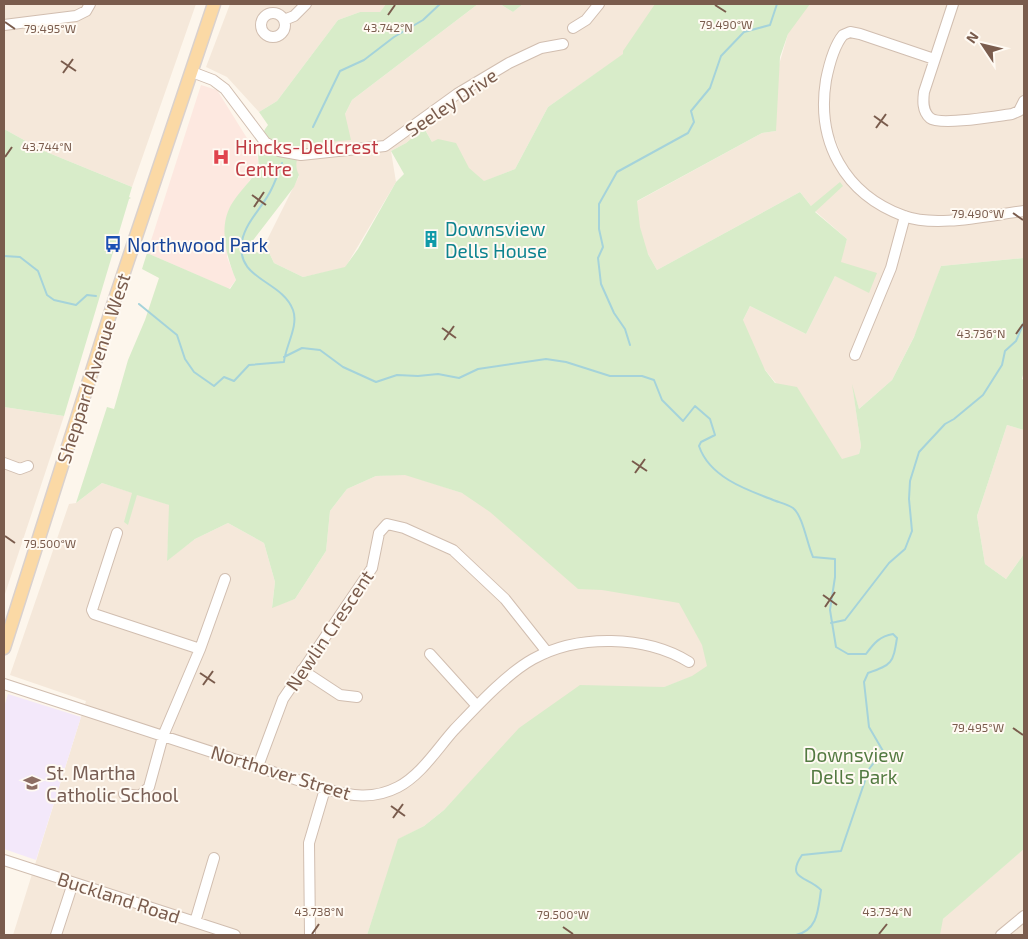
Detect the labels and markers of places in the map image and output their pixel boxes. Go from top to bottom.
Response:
place label: Hincks-Dellcrest Centre [235,135,378,180]
hospital icon: Hincks-Dellcrest Centre [211,147,231,167]
place label: Downsview Dells House [445,217,547,262]
building icon: Downsview Dells House [421,229,441,249]
place label: Northwood Park [127,233,269,256]
bus stop icon: Northwood Park [103,234,123,254]
place label: St. Martha Catholic School [46,761,179,806]
school or university icon: St. Martha Catholic School [22,773,42,793]

